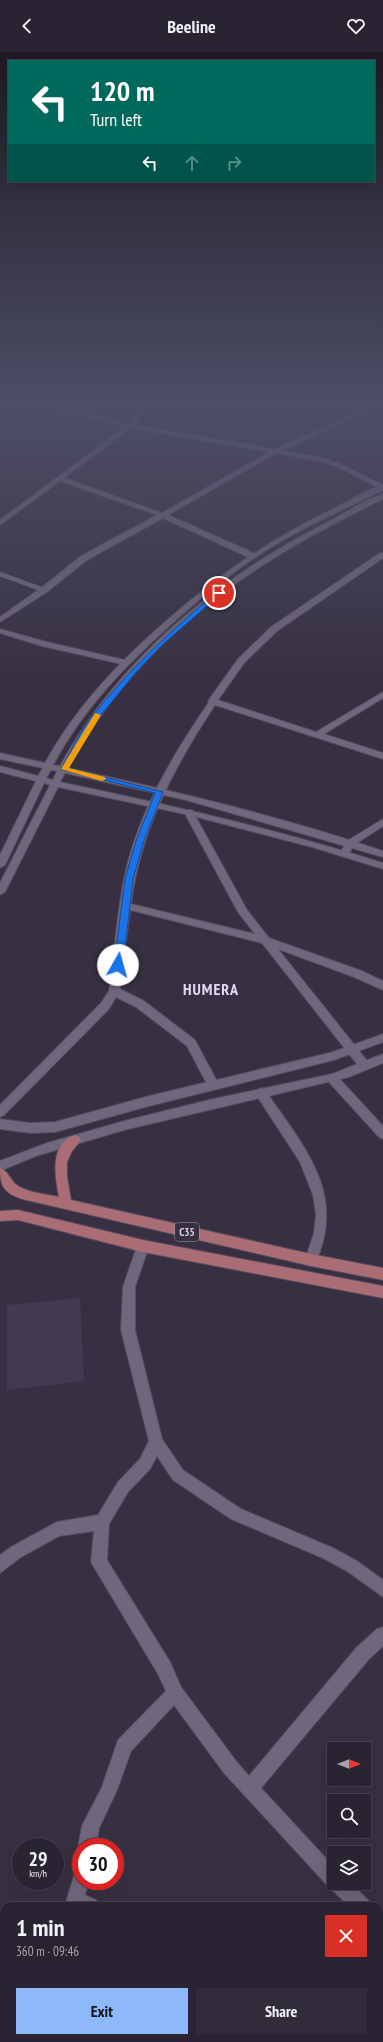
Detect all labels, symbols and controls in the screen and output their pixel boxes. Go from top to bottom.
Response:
icon: back [16,15,38,37]
text: Beeline [167,15,216,38]
icon: heart [345,15,367,37]
text: 120 m [90,72,154,109]
icon: left [24,76,76,128]
text: Turn left [90,108,142,131]
icon: left [139,152,161,174]
icon: ahead [181,152,203,174]
icon: right [223,152,245,174]
pin [202,576,236,610]
icon: arrive [208,582,230,604]
position arrow [97,944,139,986]
district label: HUMERA [183,979,239,999]
road number: C35 [175,1223,199,1241]
north arrow [327,1742,371,1786]
map controls [327,1742,371,1890]
button: search [327,1794,371,1838]
speed limit sign: 30 [72,1838,124,1890]
text: 29 [28,1846,48,1872]
button: layers [327,1846,371,1890]
text: km/h [29,1867,47,1880]
text: 1 min [16,1912,64,1943]
button: close [325,1915,367,1957]
text: 360 m · 09:46 [16,1943,79,1960]
button: Exit [16,1988,188,2034]
button: Share [196,1988,367,2034]

